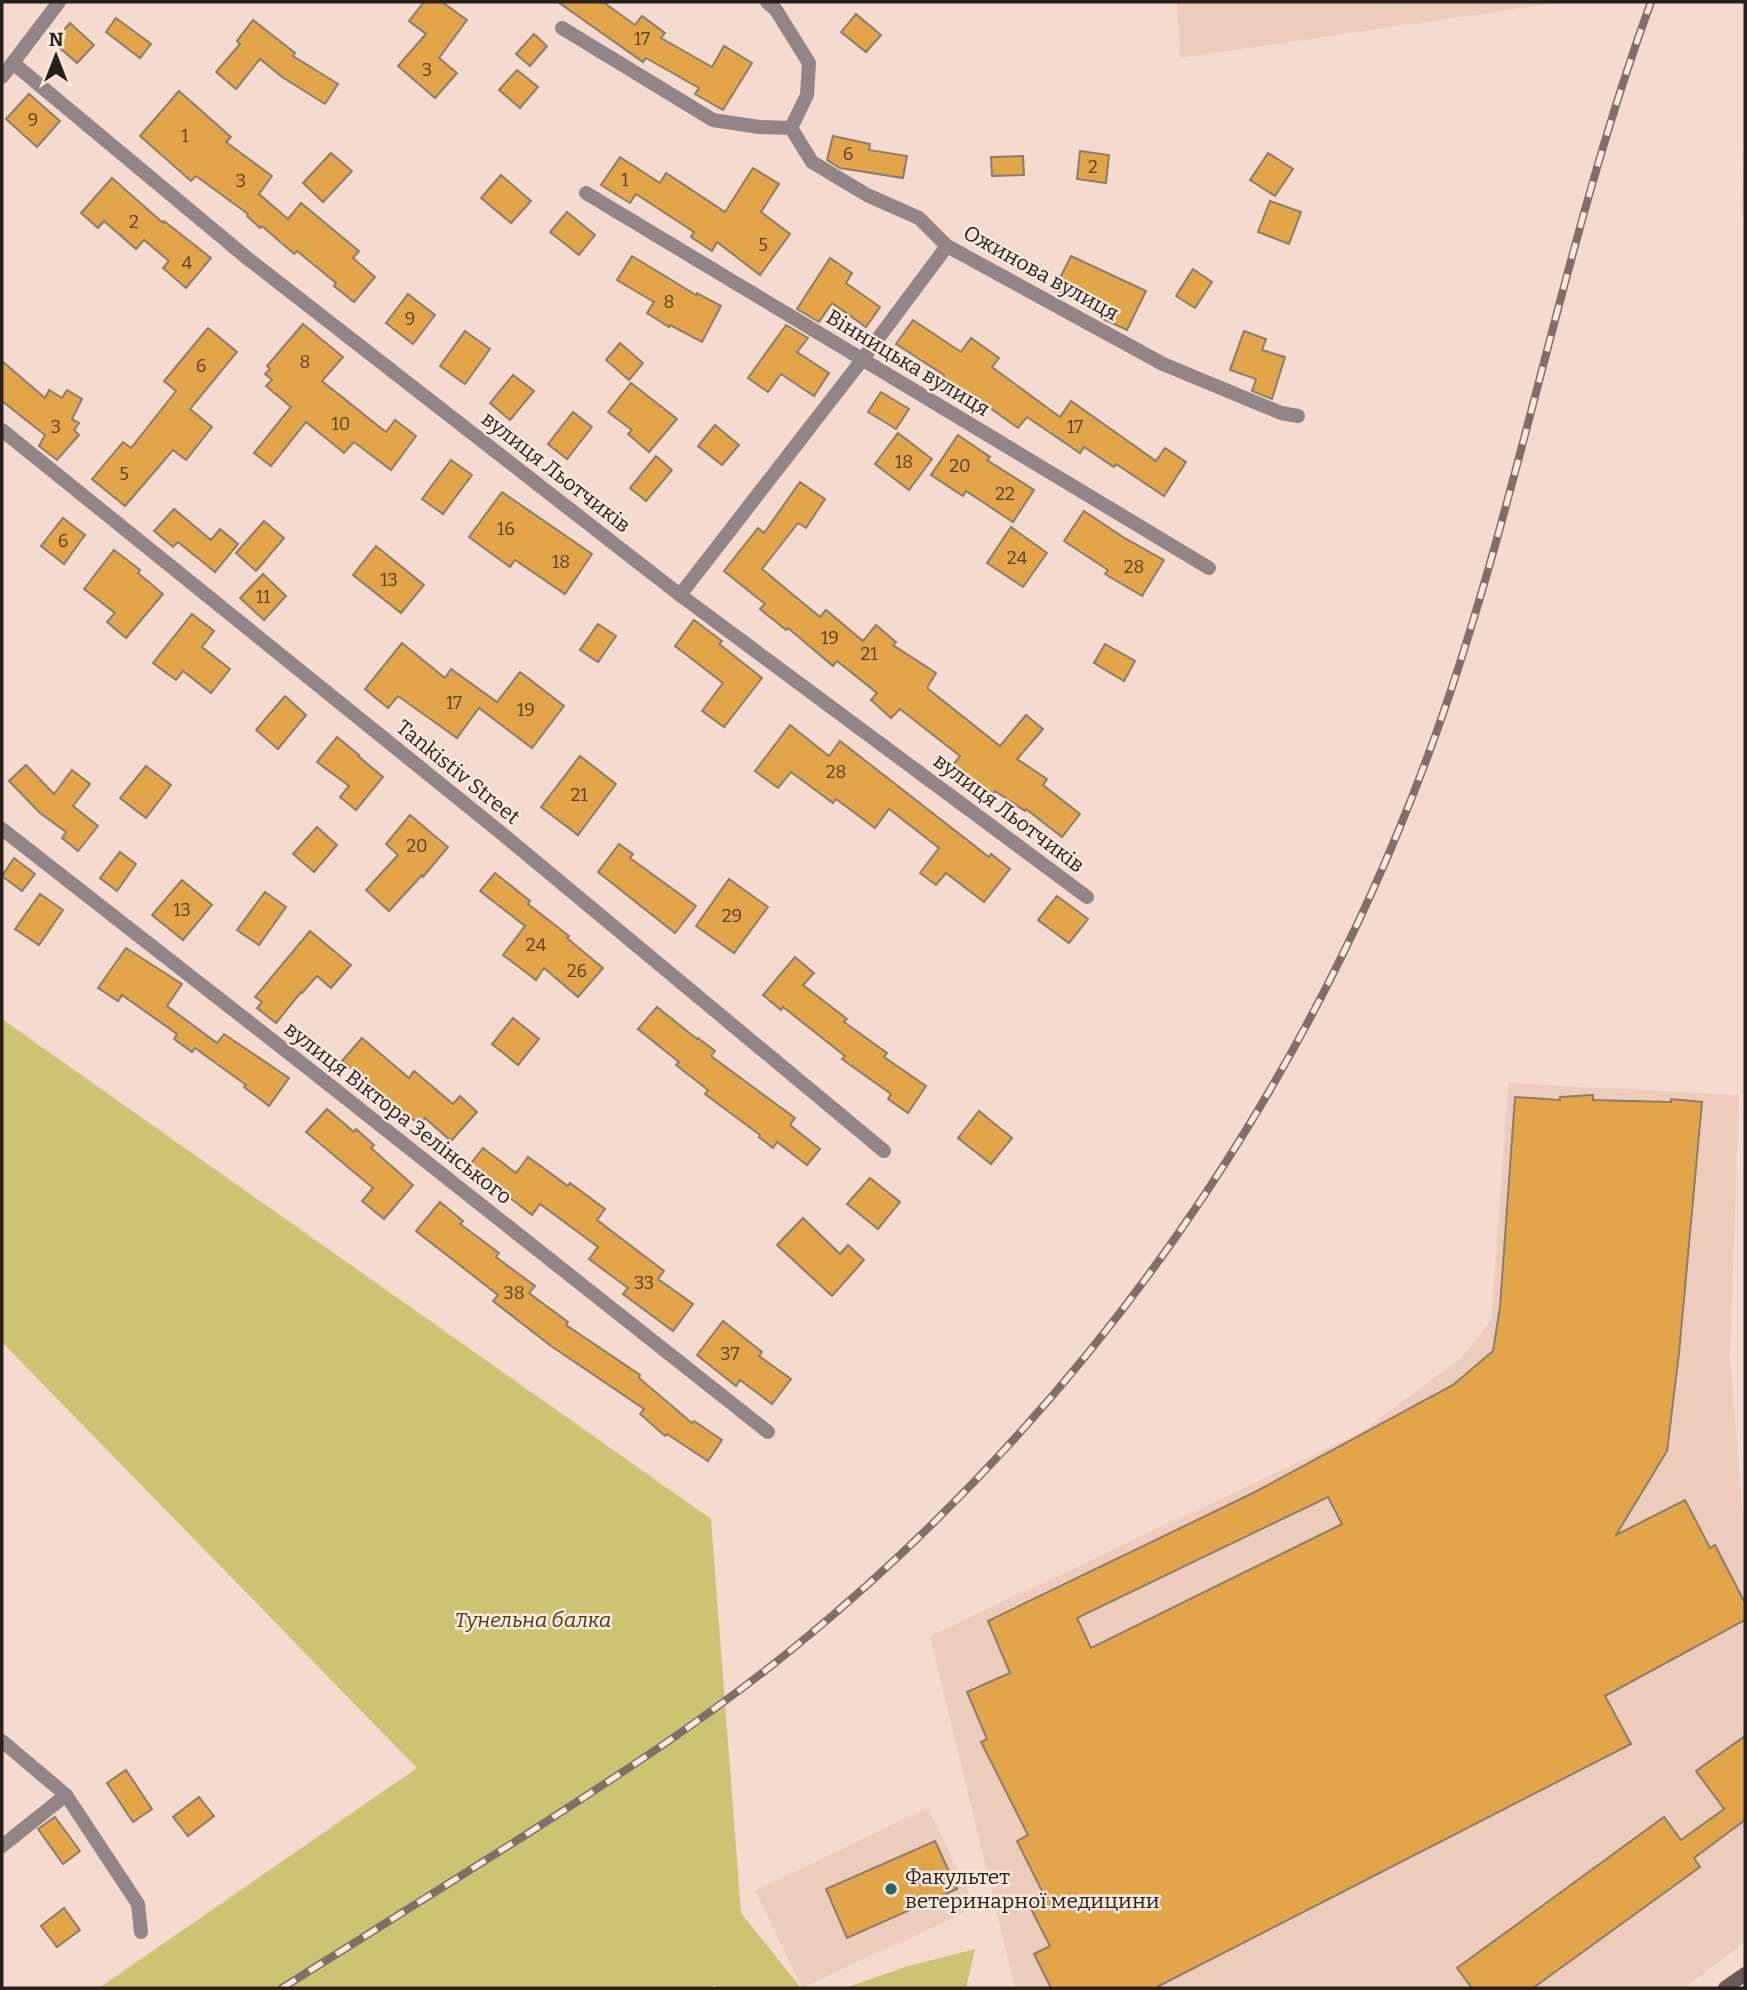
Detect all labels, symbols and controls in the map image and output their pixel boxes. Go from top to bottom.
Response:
north arrow [21,21,91,91]
text: N [49,28,64,51]
house number: 17 [634,28,650,50]
house number: 3 [422,59,432,81]
house number: 9 [28,109,38,131]
house number: 1 [181,125,189,147]
house number: 6 [843,143,853,165]
house number: 2 [1088,156,1098,178]
house number: 1 [621,169,629,191]
house number: 3 [236,170,246,192]
house number: 2 [129,211,139,233]
street label: Ожинова вулиця [959,220,1123,326]
house number: 5 [758,234,768,256]
house number: 4 [182,252,193,274]
house number: 8 [664,291,674,313]
street label: Вінницька вулиця [821,304,995,422]
house number: 9 [405,308,415,330]
house number: 8 [300,351,310,373]
house number: 6 [196,355,206,377]
street label: вулиця Льотчиків [476,406,636,538]
house number: 10 [332,413,350,435]
house number: 3 [51,416,61,438]
house number: 17 [1067,416,1083,438]
house number: 18 [895,451,913,473]
house number: 20 [949,455,971,477]
house number: 5 [119,463,129,485]
house number: 22 [995,483,1015,505]
house number: 16 [497,518,515,540]
house number: 6 [58,530,68,552]
house number: 24 [1007,547,1028,569]
house number: 18 [552,551,570,573]
house number: 28 [1124,556,1144,578]
house number: 13 [380,569,398,591]
house number: 11 [256,586,271,608]
house number: 19 [821,627,839,649]
house number: 21 [860,643,878,665]
house number: 17 [446,692,462,714]
house number: 19 [517,699,535,721]
street label: Tankistiv Street [391,714,525,830]
street label: вулиця Льотчиків [928,748,1090,878]
house number: 28 [826,761,846,783]
house number: 21 [570,784,588,806]
house number: 20 [406,835,428,857]
house number: 13 [173,899,191,921]
house number: 29 [722,905,742,927]
house number: 24 [526,934,547,956]
house number: 26 [567,960,587,982]
street label: вулиця Віктора Зелінського [279,1016,517,1210]
house number: 33 [634,1272,654,1294]
house number: 38 [503,1282,525,1304]
house number: 37 [720,1343,740,1365]
park label: Тунельна балка [455,1607,611,1633]
place label: Факультет ветеринарної медицини [905,1864,1160,1914]
marker: Факультет ветеринарної медицини [883,1881,899,1897]

